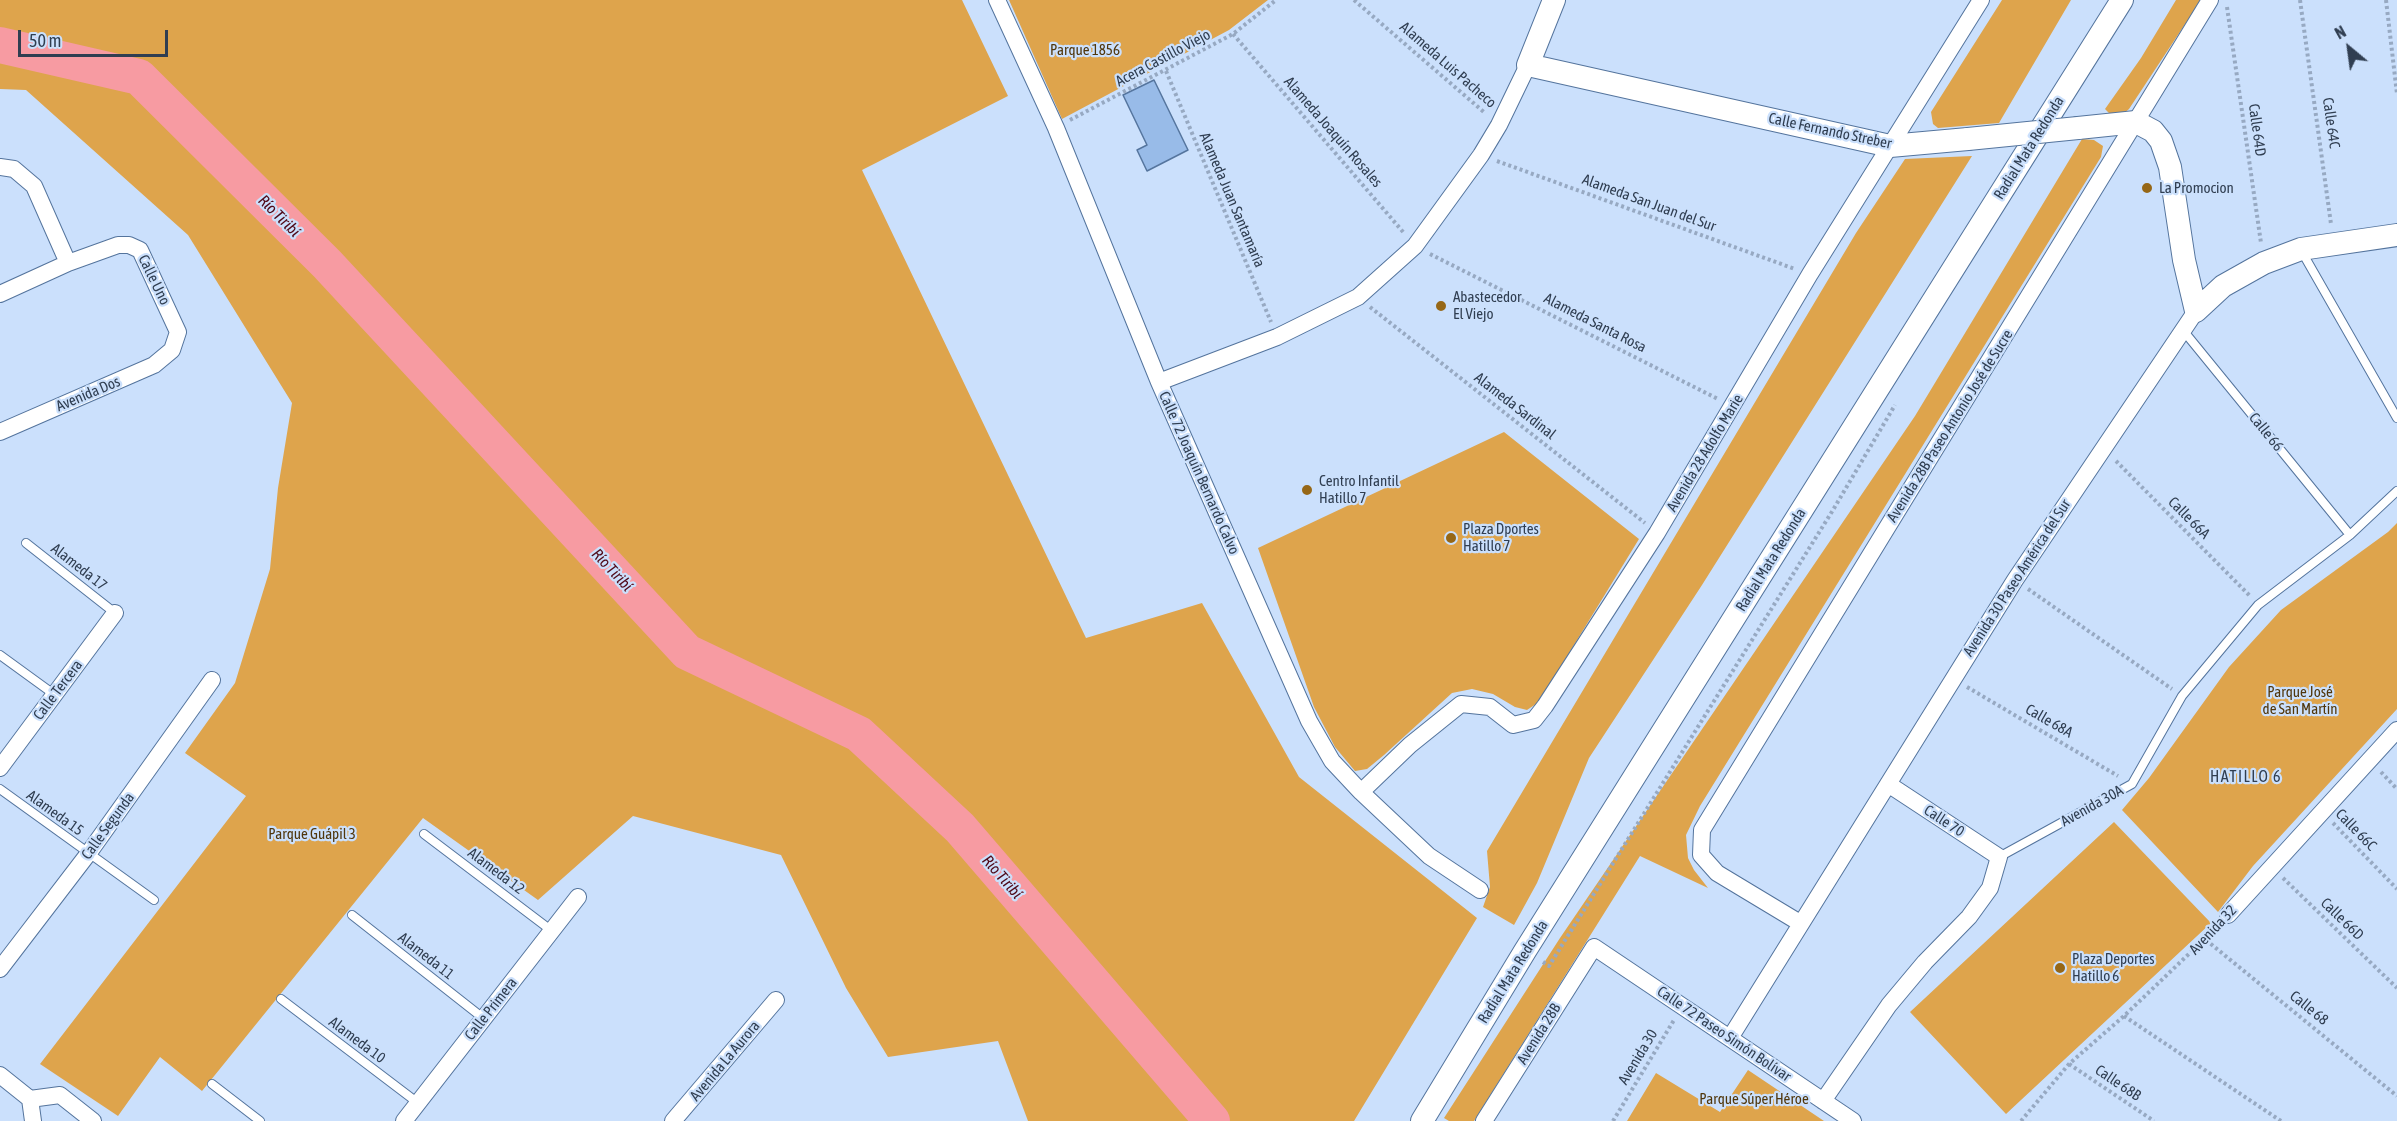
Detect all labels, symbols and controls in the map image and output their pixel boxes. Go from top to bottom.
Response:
scale bar [21,18,171,56]
street label: Alameda Luis Pacheco [1396,18,1500,112]
north arrow [2319,18,2379,78]
text: N [2332,22,2349,42]
street label: Acera Castillo Viejo [1113,25,1213,91]
text: 50 m [29,30,61,51]
park label: Parque 1856 [1050,41,1120,59]
street label: Alameda Joaquín Rosales [1280,73,1386,191]
street label: Radial Mata Redonda [1990,93,2068,203]
street label: Calle 64C [2319,96,2343,150]
street label: Calle 64D [2244,103,2270,157]
street label: Calle Fernando Streber [1767,109,1893,153]
street label: Alameda Juan Santamaría [1195,130,1269,270]
street label: Alameda San Juan del Sur [1580,170,1718,236]
place label: La Promocion [2159,179,2234,197]
marker: La Promocion [2140,181,2154,195]
water label: Río Tiribí [254,191,304,241]
street label: Calle Uno [134,252,174,308]
place label: Abastecedor El Viejo [1453,288,1522,323]
street label: Alameda Santa Rosa [1541,289,1649,357]
marker: Abastecedor El Viejo [1434,299,1448,313]
street label: Avenida 28B Paseo Antonio José de Sucre [1883,326,2017,526]
street label: Alameda Sardinal [1471,369,1559,443]
street label: Avenida Dos [53,372,123,416]
street label: Calle 72 Joaquín Bernardo Calvo [1155,389,1243,557]
street label: Avenida 28 Adolfo Marie [1663,391,1747,515]
street label: Calle 66 [2245,409,2287,455]
place label: Centro Infantil Hatillo 7 [1319,472,1399,507]
marker: Centro Infantil Hatillo 7 [1300,483,1314,497]
street label: Calle 66A [2164,493,2214,543]
street label: Avenida 30 Paseo América del Sur [1959,496,2075,660]
street label: Radial Mata Redonda [1732,505,1810,615]
place label: Plaza Dportes Hatillo 7 [1463,520,1539,555]
marker: Plaza Dportes Hatillo 7 [1444,531,1458,545]
street label: Alameda 17 [47,540,111,594]
water label: Río Tiribí [587,545,637,595]
street label: Calle Tercera [30,656,86,724]
park label: Parque José de San Martín [2263,683,2337,718]
street label: Calle 68A [2022,700,2076,742]
district label: HATILLO 6 [2210,767,2282,787]
street label: Avenida 30A [2058,782,2126,830]
street label: Alameda 15 [23,786,87,840]
street label: Calle Segunda [78,789,138,863]
street label: Calle 70 [1920,801,1968,841]
street label: Calle 66C [2332,805,2380,855]
park label: Parque Guápil 3 [268,825,356,843]
street label: Alameda 12 [464,844,528,898]
water label: Río Tiribí [978,851,1026,903]
street label: Calle 66D [2317,894,2367,944]
street label: Avenida 32 [2186,901,2240,959]
street label: Radial Mata Redonda [1474,917,1552,1027]
street label: Alameda 11 [394,929,458,983]
place label: Plaza Deportes Hatillo 6 [2072,950,2155,985]
marker: Plaza Deportes Hatillo 6 [2053,961,2067,975]
street label: Calle Primera [461,974,521,1044]
street label: Calle 72 Paseo Simón Bolívar [1654,982,1794,1086]
street label: Calle 68 [2286,987,2332,1029]
street label: Avenida 28B [1513,1000,1565,1068]
street label: Alameda 10 [325,1013,389,1067]
street label: Avenida La Aurora [686,1017,764,1105]
street label: Avenida 30 [1615,1026,1661,1088]
street label: Calle 68B [2092,1061,2144,1105]
park label: Parque Súper Héroe [1699,1090,1809,1108]

